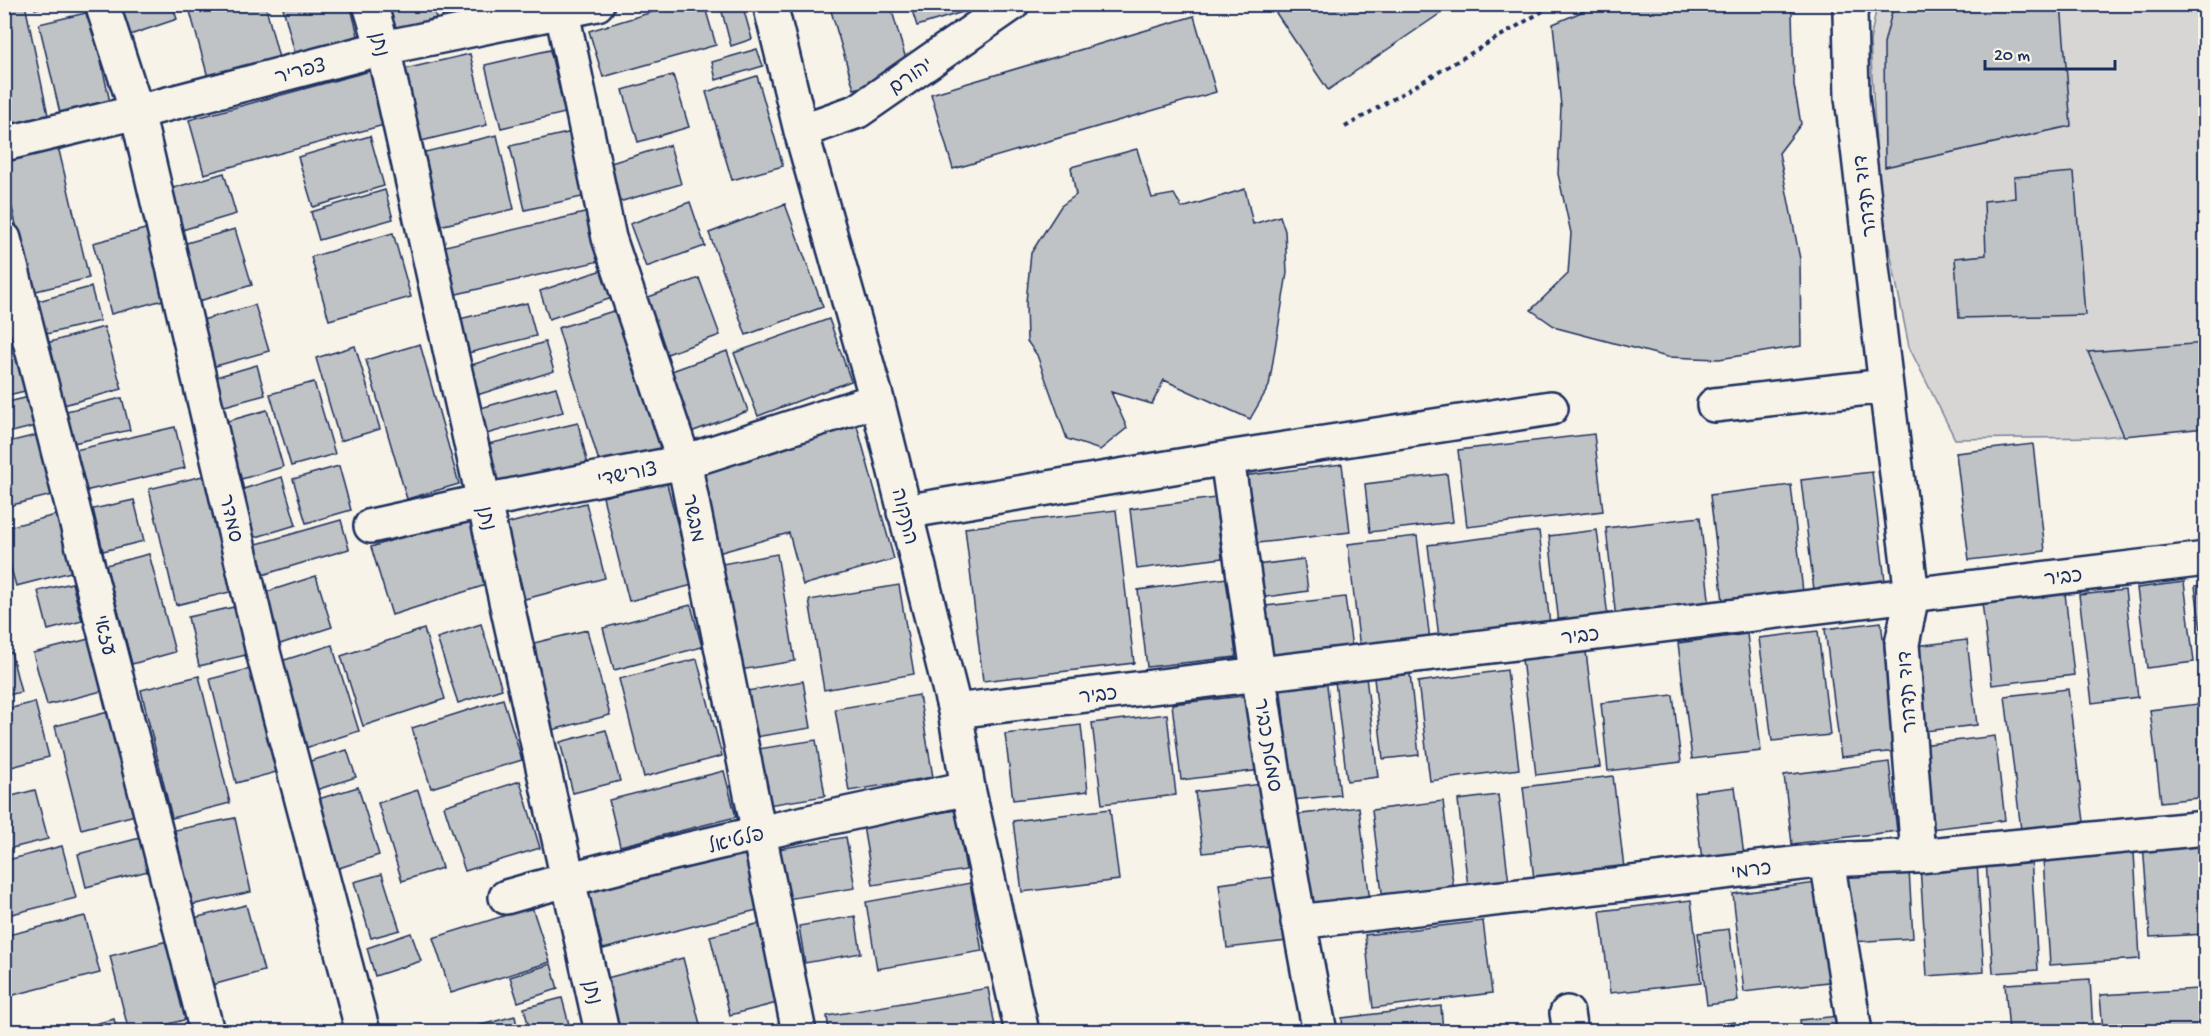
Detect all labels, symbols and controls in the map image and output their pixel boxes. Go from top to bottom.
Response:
street label: נתן [363,30,392,60]
scale bar [1985,33,2116,71]
text: 20 m [1994,46,2030,67]
street label: יהורם [886,55,938,101]
street label: צפריר [273,56,329,91]
street label: דוד תדהר [1851,153,1884,238]
street label: צורישדי [596,459,660,494]
street label: התקוה [884,486,921,548]
street label: סמדר [212,493,245,545]
street label: מבשר [676,493,707,545]
street label: נתן [471,504,499,533]
street label: כביר [2043,566,2084,593]
street label: עזאי [86,613,119,659]
street label: כביר [1560,625,1601,652]
street label: דוד תדהר [1895,650,1924,734]
street label: כביר [1078,684,1119,711]
street label: סמטת כביר [1247,697,1285,794]
street label: פלטיאל [706,822,767,860]
street label: כרמי [1730,859,1773,886]
street label: נתן [577,978,605,1007]

